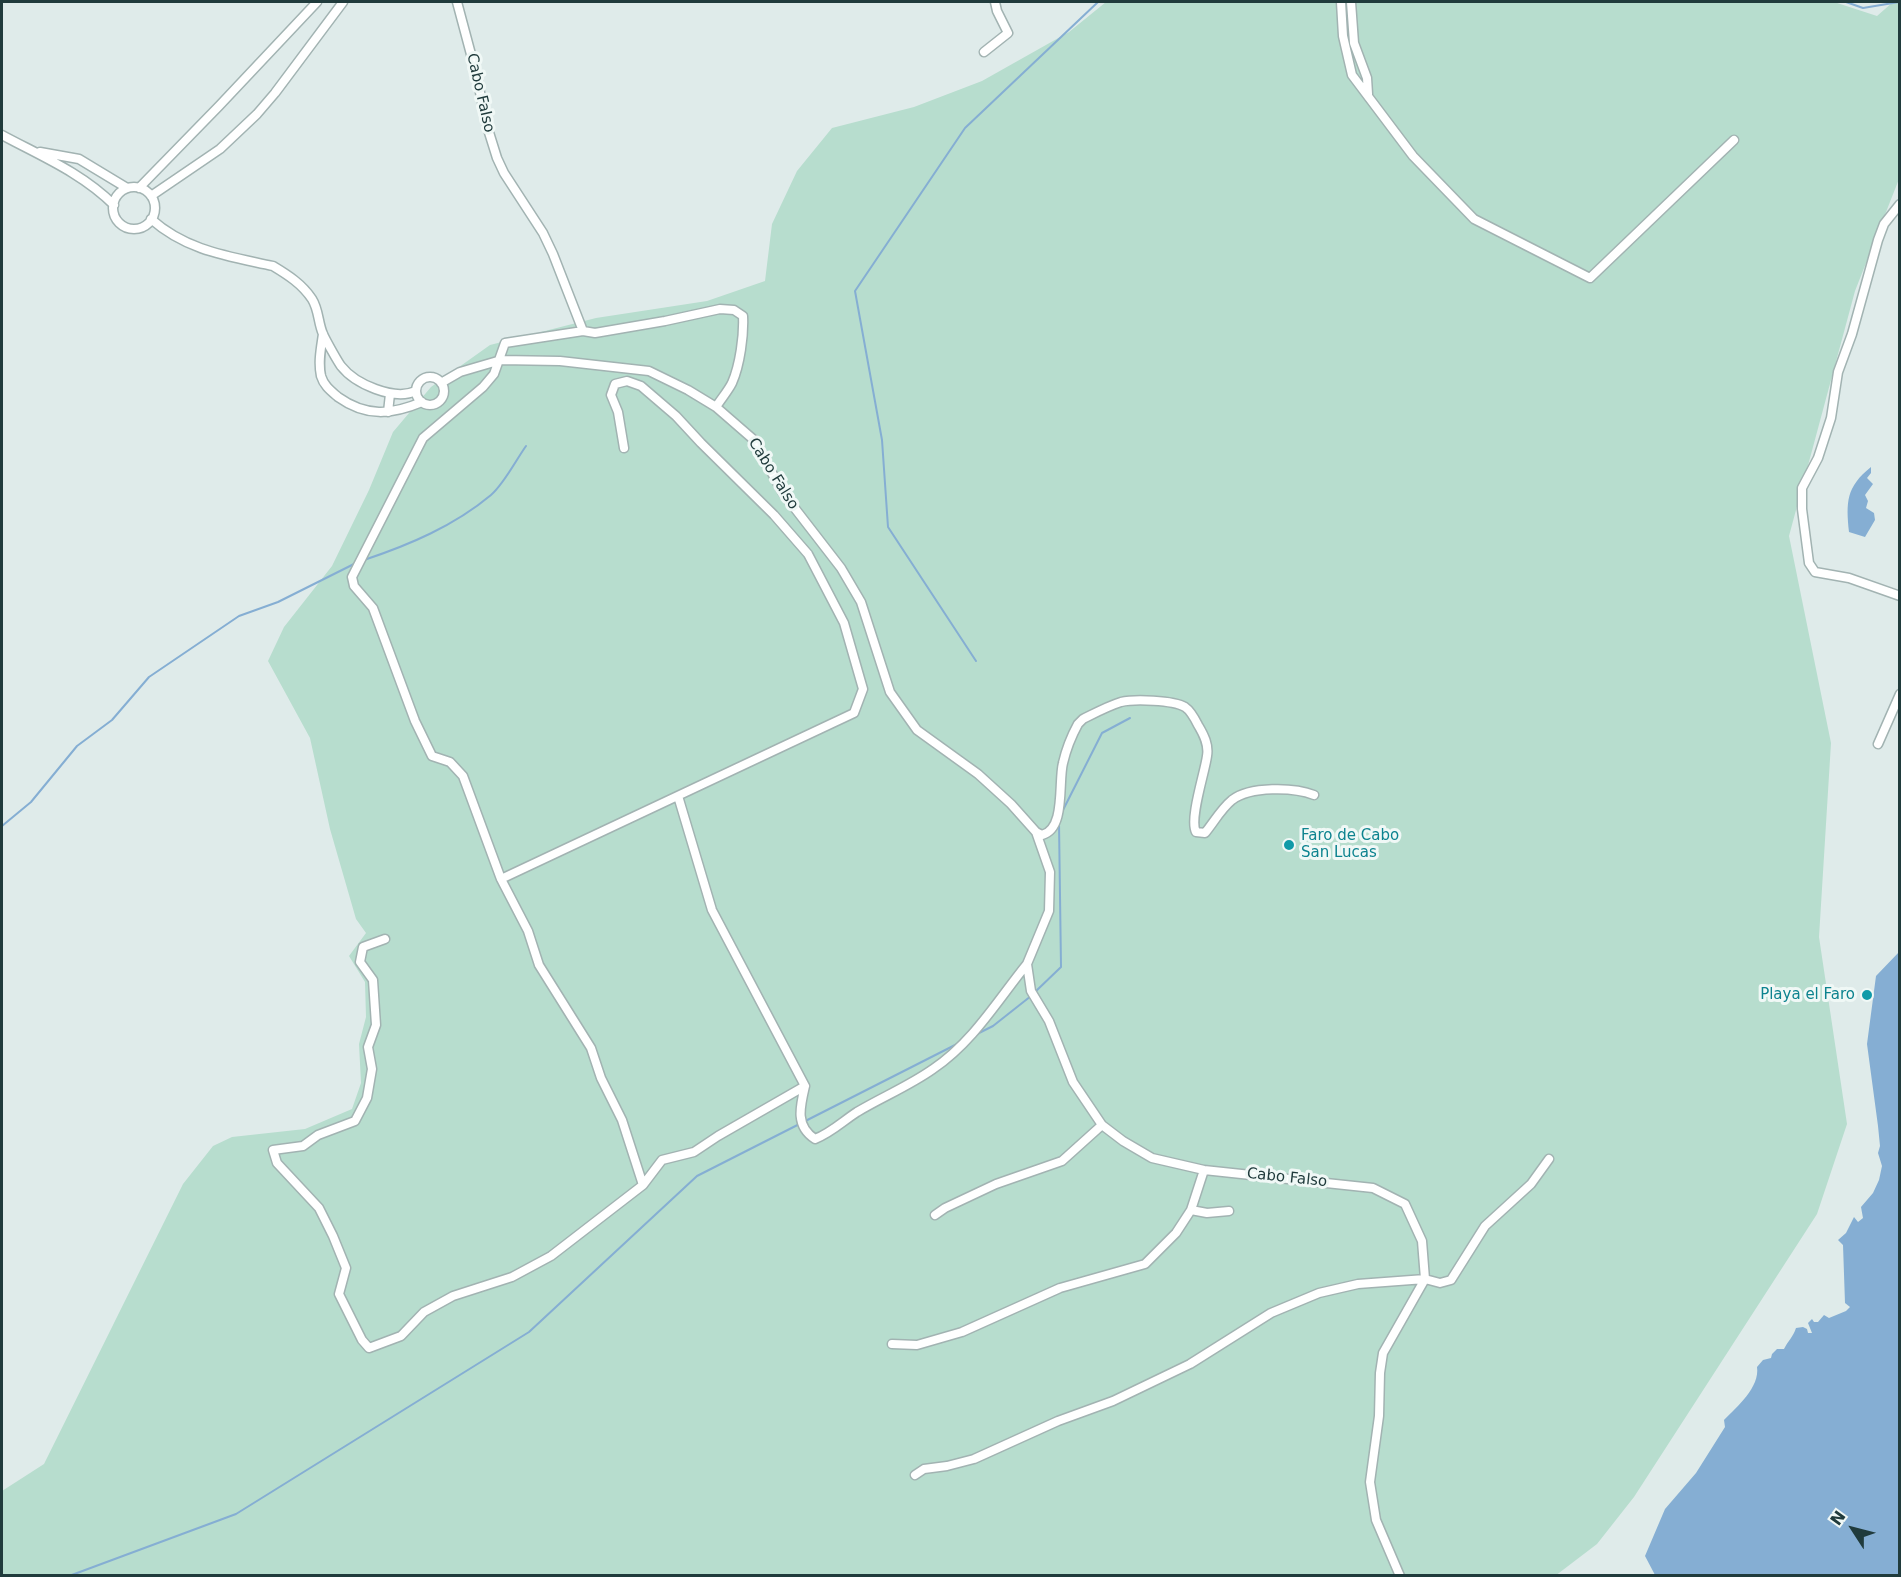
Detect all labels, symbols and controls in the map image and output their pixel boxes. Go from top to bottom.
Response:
street label: Cabo Falso [462,52,498,134]
street label: Cabo Falso [744,435,802,513]
place label: Faro de Cabo San Lucas [1301,827,1399,862]
marker: Faro de Cabo San Lucas [1282,838,1296,852]
place label: Playa el Faro [1760,986,1855,1004]
marker: Playa el Faro [1860,988,1874,1002]
street label: Cabo Falso [1246,1165,1328,1191]
north arrow [1823,1499,1883,1559]
text: N [1826,1507,1850,1529]

